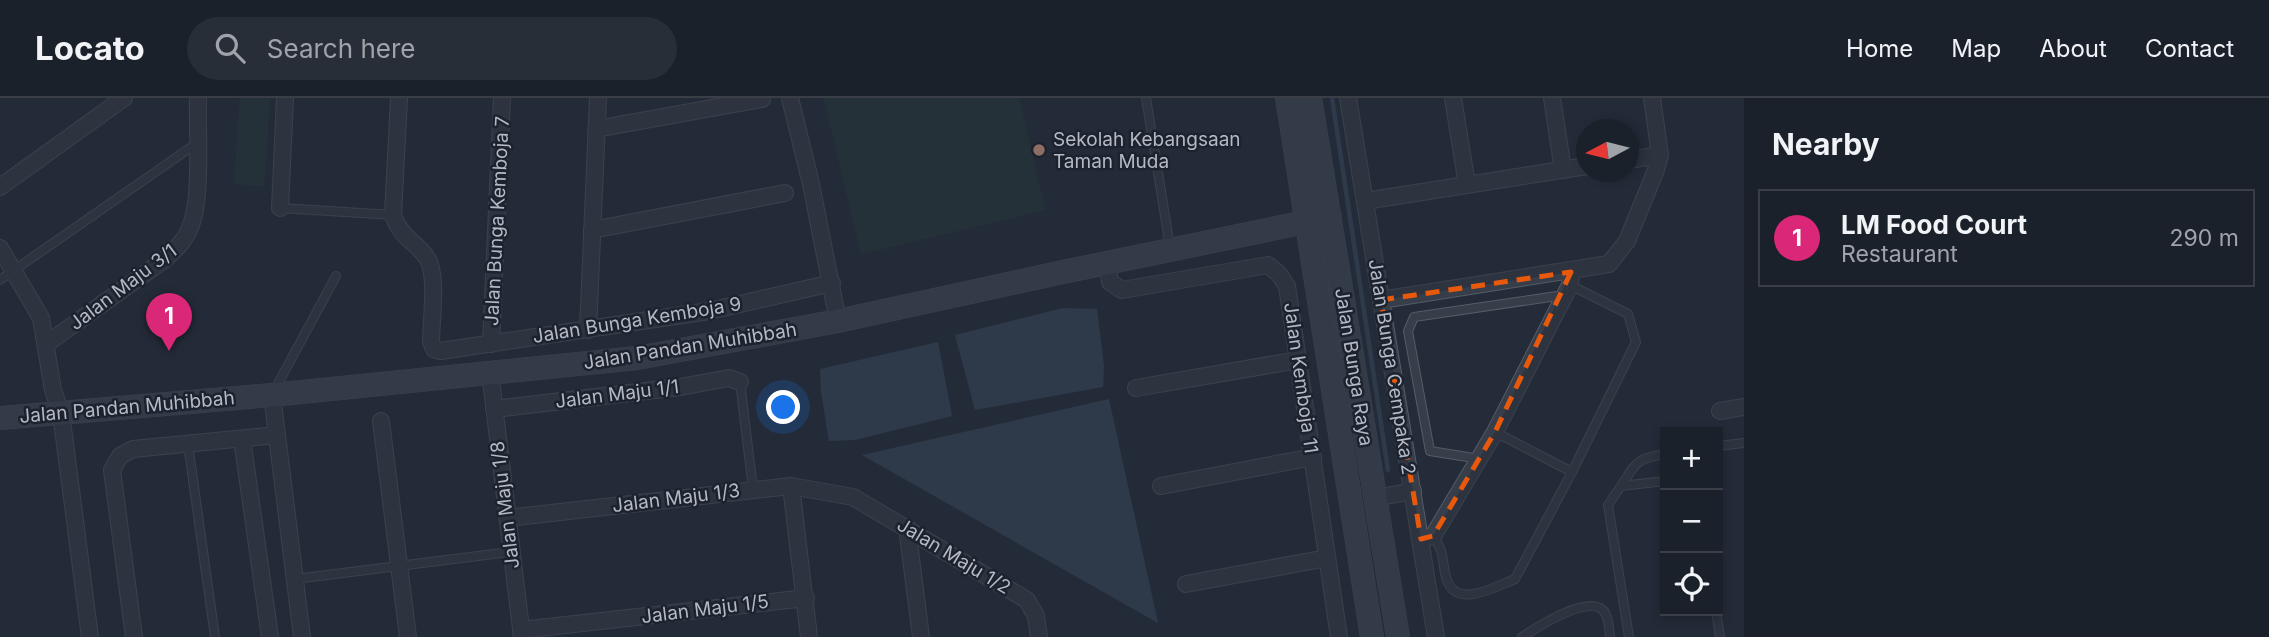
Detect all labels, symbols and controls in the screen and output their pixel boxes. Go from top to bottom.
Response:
search box [187,17,677,80]
text: Locato [35,28,145,68]
icon: search [211,29,249,67]
text: Search here [267,33,415,64]
text: Home [1846,34,1913,63]
text: Map [1951,34,2001,63]
text: About [2039,34,2107,63]
text: Contact [2145,34,2234,63]
street label: Jalan Bunga Kemboja 7 [480,116,514,326]
north arrow [1576,119,1639,182]
text: Nearby [1772,126,1880,162]
place label: Sekolah Kebangsaan Taman Muda [1053,128,1241,173]
marker: Sekolah Kebangsaan Taman Muda [1031,142,1047,158]
text: LM Food Court [1841,209,2027,240]
text: 1 [1792,224,1802,252]
text: 290 m [2170,224,2239,252]
street label: Jalan Maju 3/1 [65,239,181,335]
text: Restaurant [1841,240,1958,268]
street label: Jalan Bunga Cempaka 2 [1364,258,1420,476]
street label: Jalan Bunga Raya [1330,286,1378,448]
street label: Jalan Bunga Kemboja 9 [531,292,743,348]
pin: 1 [146,293,192,351]
street label: Jalan Kemboja 11 [1279,301,1323,455]
street label: Jalan Pandan Muhibbah [582,318,798,374]
street label: Jalan Maju 1/1 [554,375,680,413]
street label: Jalan Pandan Muhibbah [18,386,236,428]
your location [766,390,800,424]
map controls [1660,427,1723,616]
button: + [1660,427,1723,490]
street label: Jalan Maju 1/8 [486,440,524,570]
street label: Jalan Maju 1/3 [611,479,741,517]
button: − [1660,490,1723,553]
street label: Jalan Maju 1/2 [893,513,1015,599]
button: locate [1660,553,1723,616]
street label: Jalan Maju 1/5 [640,590,770,628]

